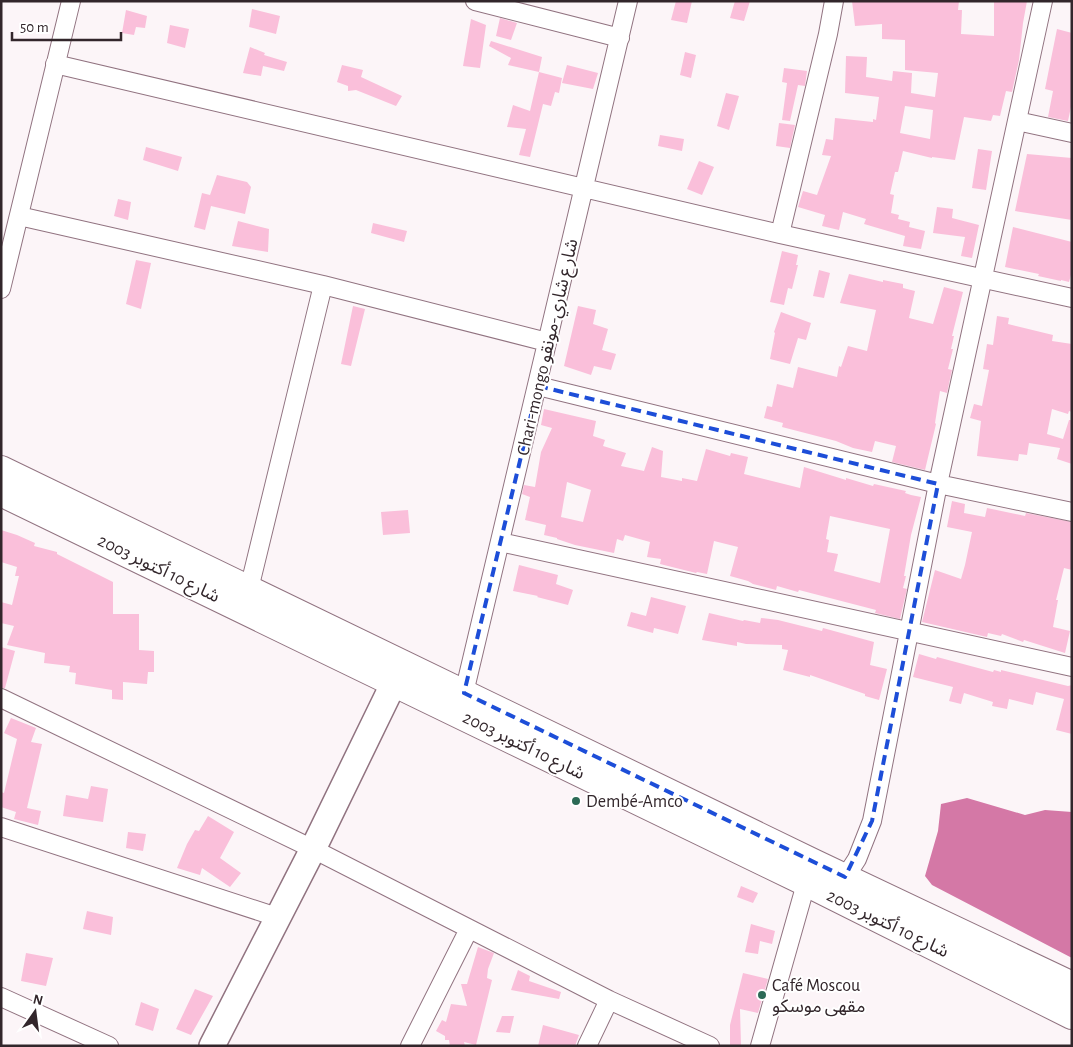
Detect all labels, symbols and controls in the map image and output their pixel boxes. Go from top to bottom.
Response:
scale bar [12,10,121,42]
text: 50 m [20,20,49,35]
street label: Chari-mongo شار ع شاري-مونقو [514,237,586,458]
street label: شارع 10 أكتوبر 2003 [93,529,224,610]
street label: شارع 10 أكتوبر 2003 [458,706,589,787]
place label: Dembé-Amco [586,793,683,811]
marker: Dembé-Amco [570,795,582,807]
street label: شارع 10 أكتوبر 2003 [822,884,953,965]
place label: Café Moscou مقهى موسكو [772,977,865,1017]
north arrow [10,987,60,1037]
marker: Café Moscou مقهى موسكو [756,989,768,1001]
text: N [31,992,44,1008]

